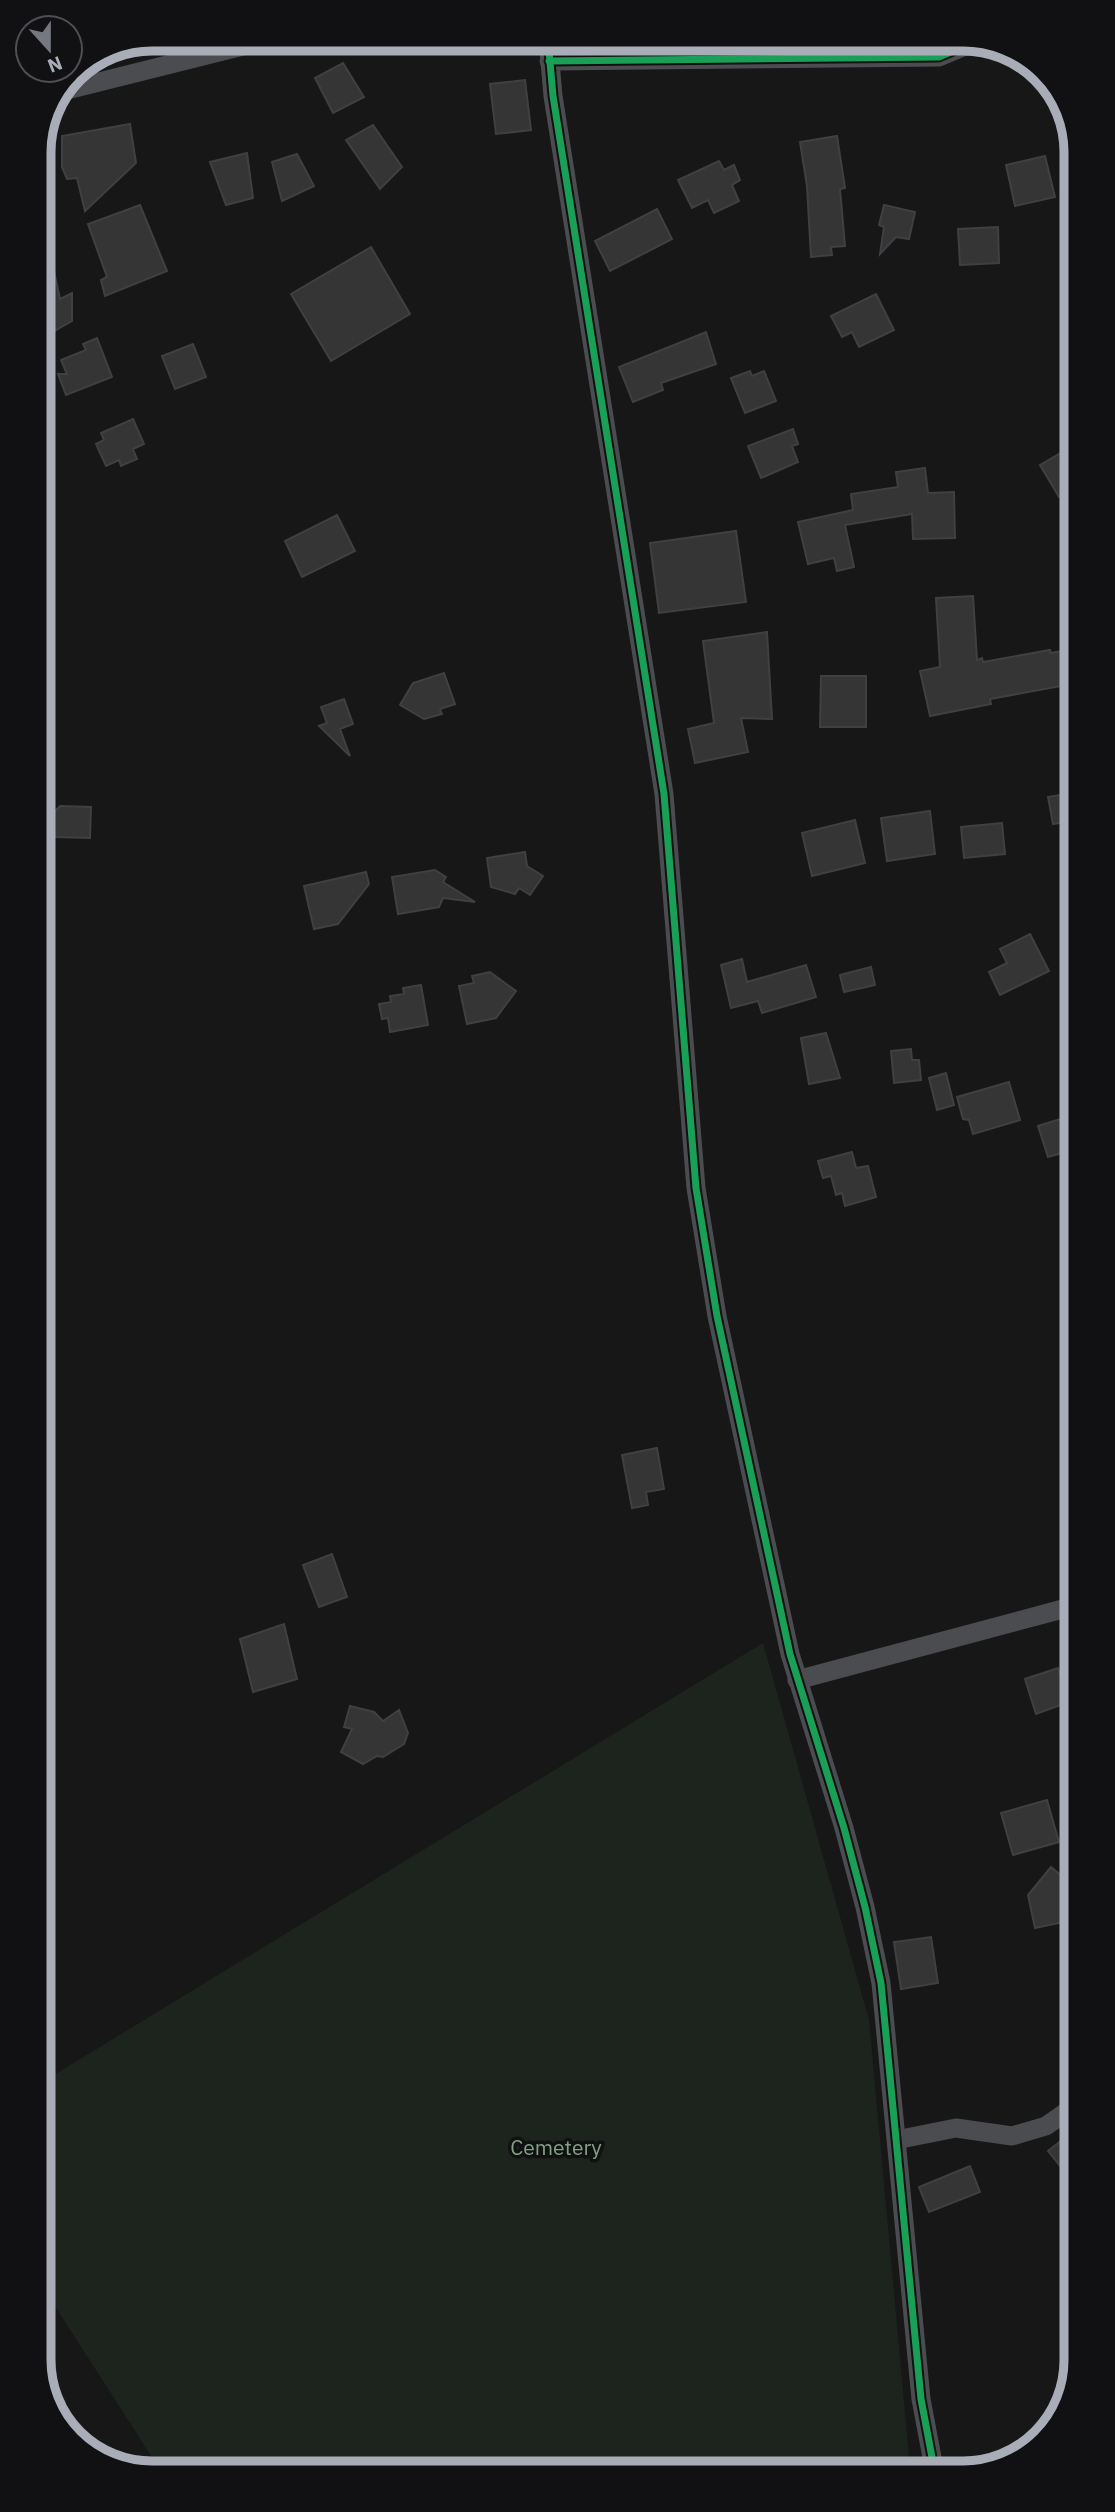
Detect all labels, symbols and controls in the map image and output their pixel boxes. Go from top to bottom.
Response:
north arrow [14,14,84,84]
text: N [44,51,66,79]
park label: Cemetery [510,2133,602,2161]

